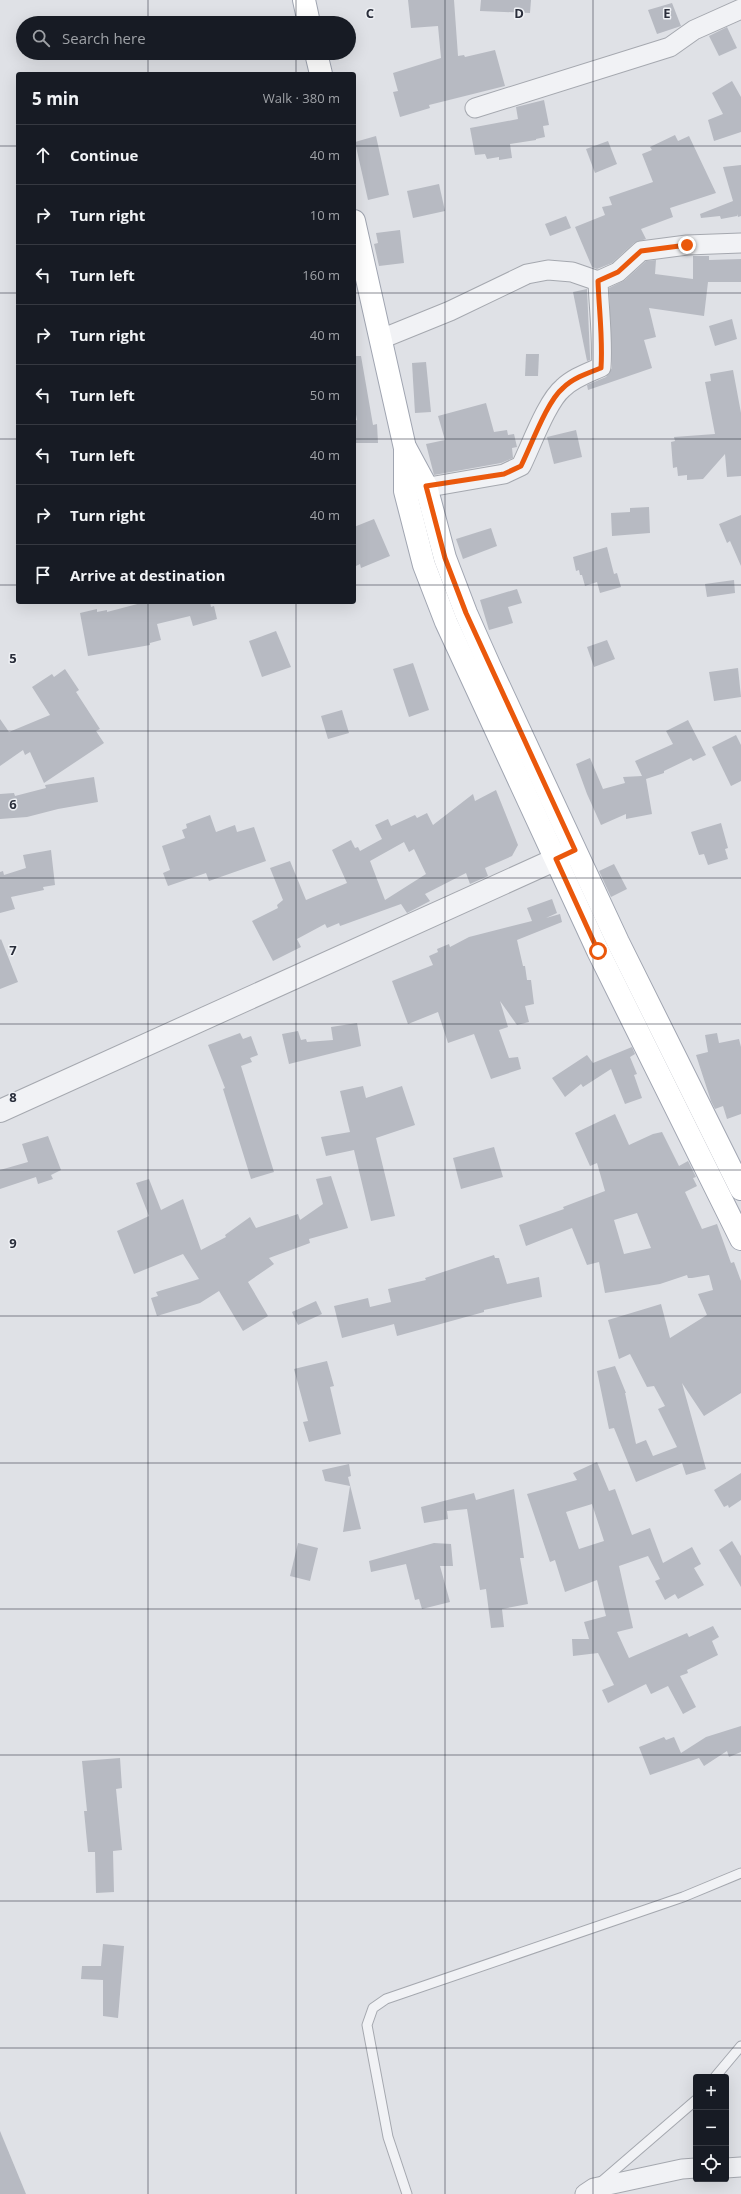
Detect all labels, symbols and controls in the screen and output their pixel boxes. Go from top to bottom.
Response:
text: C [366,4,374,22]
text: D [514,4,524,22]
text: E [663,4,671,22]
search box [16,16,356,60]
icon: search [30,27,52,49]
text: Search here [62,28,146,48]
text: 5 min [32,87,79,110]
text: Walk · 380 m [263,89,340,107]
icon: ahead [32,144,54,166]
text: Continue [70,145,138,165]
text: 40 m [310,146,340,164]
icon: right [32,204,54,226]
text: Turn right [70,205,145,225]
text: 10 m [310,206,340,224]
route end [678,236,696,254]
icon: left [32,264,54,286]
text: Turn left [70,265,135,285]
text: 160 m [302,266,340,284]
icon: right [32,324,54,346]
text: Turn right [70,325,145,345]
text: 40 m [310,326,340,344]
icon: left [32,384,54,406]
text: Turn left [70,385,135,405]
text: 50 m [310,386,340,404]
icon: left [32,444,54,466]
text: Turn left [70,445,135,465]
text: 40 m [310,446,340,464]
icon: right [32,504,54,526]
text: Turn right [70,505,145,525]
text: 40 m [310,506,340,524]
icon: arrive [32,564,54,586]
text: Arrive at destination [70,565,225,585]
text: 5 [9,649,17,667]
text: 6 [9,795,17,813]
text: 7 [9,941,17,959]
route start [589,942,607,960]
text: 8 [9,1088,17,1106]
text: 9 [9,1234,17,1252]
map controls [693,2074,729,2182]
button: + [693,2074,729,2110]
button: − [693,2110,729,2146]
button: locate [693,2146,729,2182]

